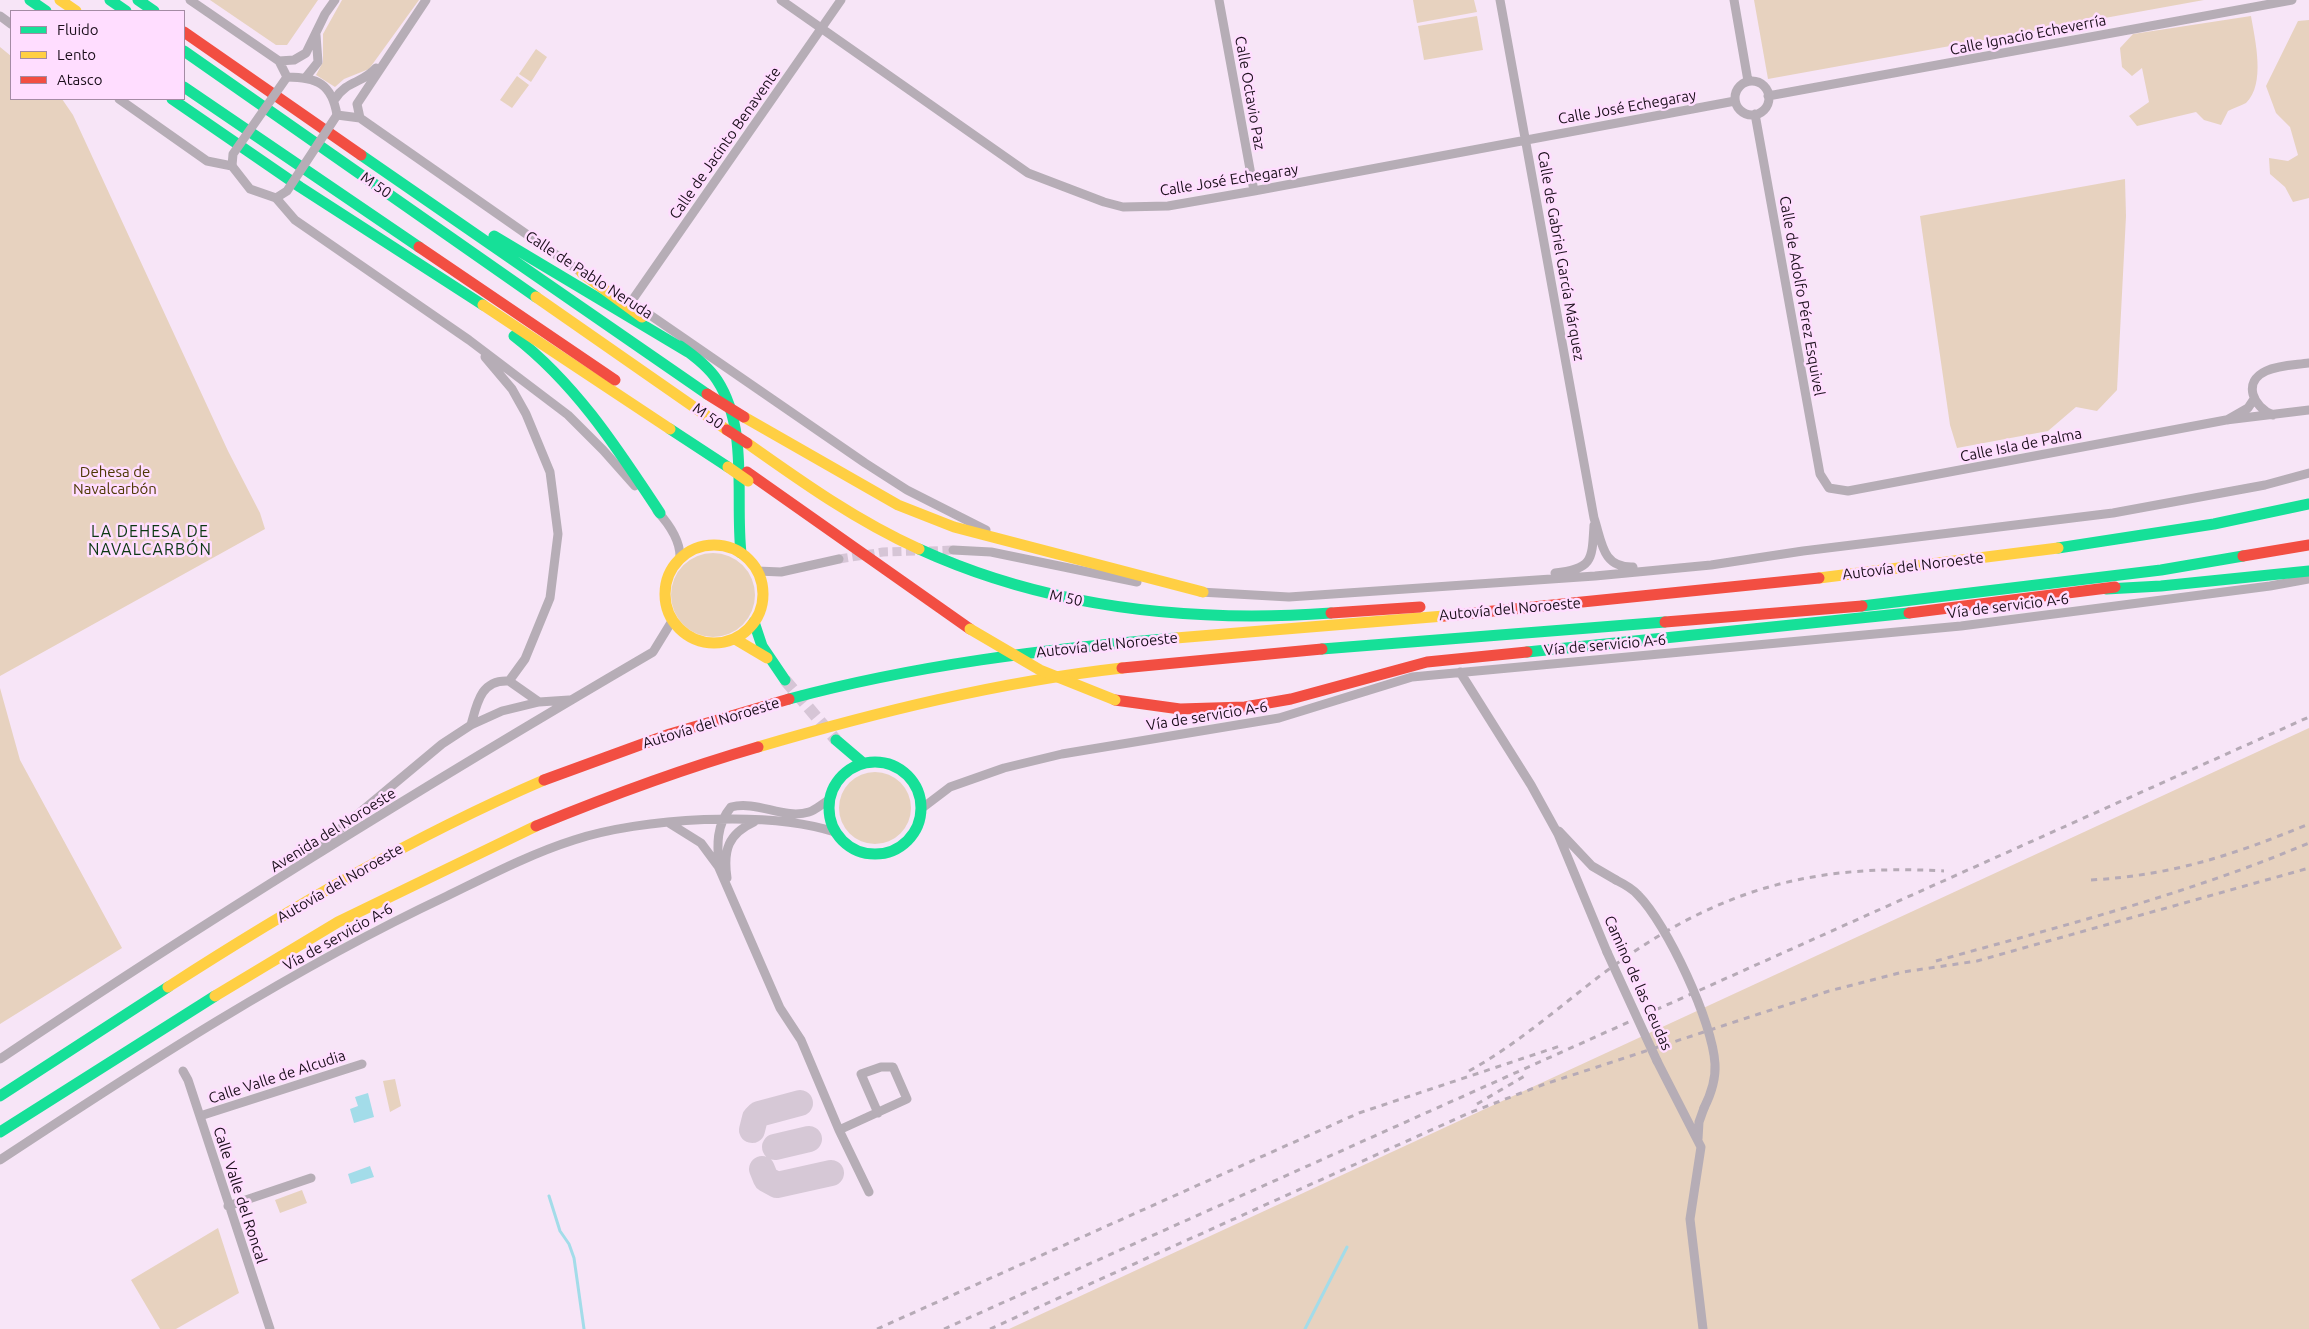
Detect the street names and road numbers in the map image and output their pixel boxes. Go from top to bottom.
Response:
street label: Calle Ignacio Echeverría [1948,11,2108,59]
street label: Calle Octavio Paz [1231,35,1269,151]
street label: Calle de Jacinto Benavente [666,63,784,223]
street label: Calle José Echegaray [1556,86,1698,128]
street label: Calle de Gabriel García Márquez [1534,150,1588,362]
street label: Calle José Echegaray [1158,160,1300,200]
street label: M 50 [357,168,395,202]
street label: Calle de Adolfo Pérez Esquivel [1776,195,1828,397]
street label: Calle de Pablo Neruda [522,227,656,323]
street label: M 50 [689,399,727,433]
street label: Calle Isla de Palma [1959,424,2083,466]
street label: Autovía del Noroeste [1841,548,1985,584]
street label: M 50 [1048,586,1084,610]
street label: Vía de servicio A-6 [1946,590,2070,622]
street label: Autovía del Noroeste [1438,594,1582,624]
street label: Autovía del Noroeste [1035,629,1179,661]
street label: Vía de servicio A-6 [1543,631,1667,659]
street label: Autovía del Noroeste [640,694,782,752]
street label: Vía de servicio A-6 [1145,698,1269,734]
street label: Avenida del Noroeste [267,784,399,876]
street label: Autovía del Noroeste [274,840,406,926]
street label: Vía de servicio A-6 [280,899,396,975]
street label: Camino de las Ceudas [1600,913,1676,1053]
street label: Calle Valle de Alcudia [206,1046,348,1108]
street label: Calle Valle del Roncal [209,1124,271,1266]

